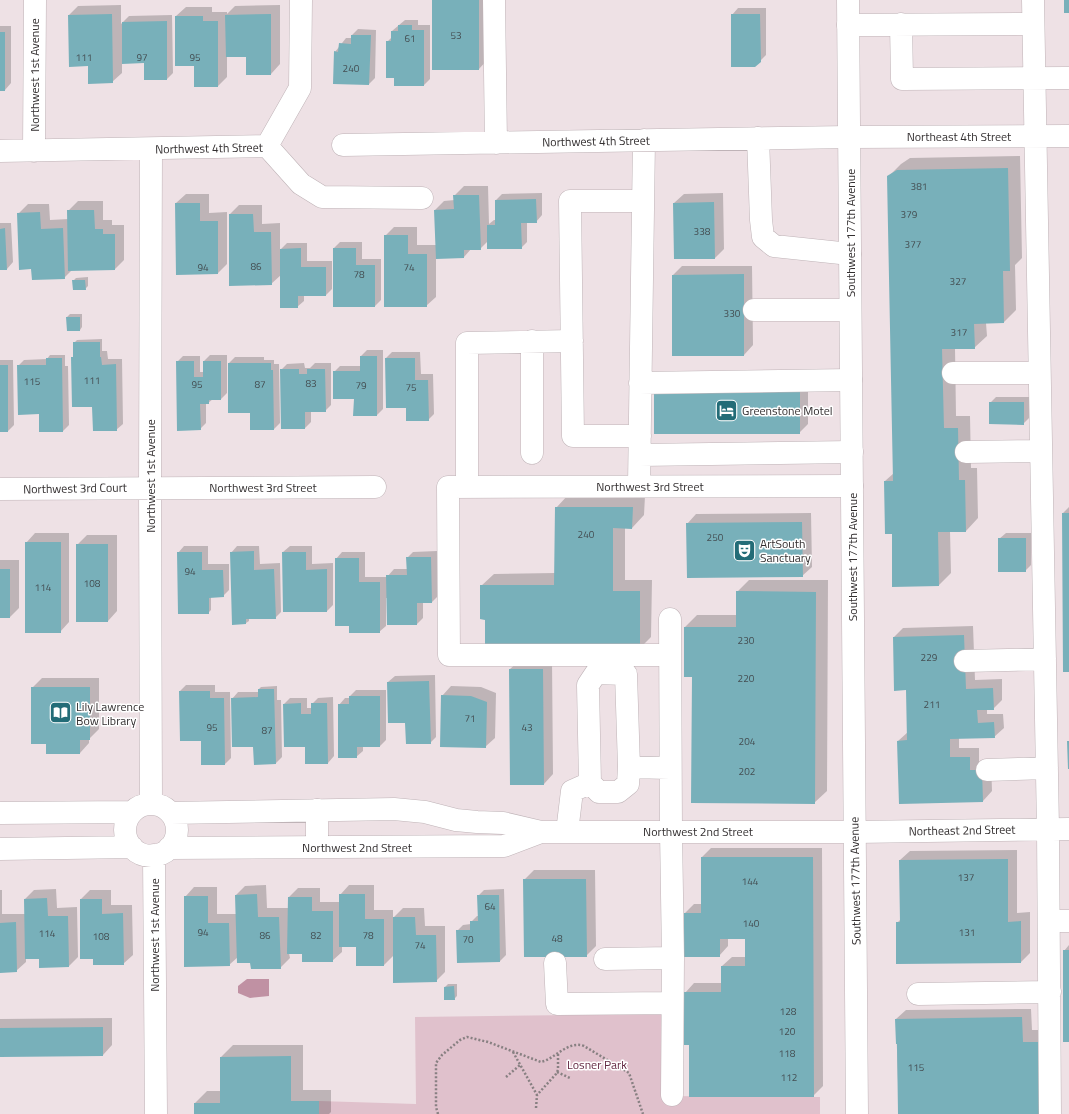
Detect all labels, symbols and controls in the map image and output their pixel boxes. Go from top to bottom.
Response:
street label: Northwest 1st Avenue [25,18,44,132]
house number: 53 [450,28,462,43]
house number: 61 [404,31,416,46]
house number: 111 [76,50,92,65]
house number: 97 [136,50,148,65]
house number: 95 [189,50,201,65]
house number: 240 [343,61,360,76]
street label: Northeast 4th Street [907,127,1012,146]
street label: Northwest 4th Street [542,131,651,151]
street label: Northwest 4th Street [155,138,264,158]
street label: Southwest 177th Avenue [841,169,860,297]
house number: 381 [911,179,927,194]
house number: 379 [901,207,918,222]
house number: 338 [694,224,711,239]
house number: 377 [905,237,921,252]
house number: 86 [250,259,262,274]
house number: 94 [197,260,209,275]
house number: 74 [403,260,415,275]
house number: 78 [353,267,365,282]
house number: 327 [950,274,966,289]
house number: 330 [724,306,741,321]
house number: 317 [951,325,967,340]
house number: 111 [84,373,100,388]
house number: 115 [24,374,41,389]
house number: 83 [305,376,317,391]
house number: 95 [191,377,203,392]
house number: 87 [254,377,266,392]
house number: 79 [355,378,367,393]
house number: 75 [405,380,417,395]
hotel icon: Greenstone Motel [714,397,740,423]
place label: Greenstone Motel [742,401,833,420]
street label: Northwest 1st Avenue [141,419,160,533]
street label: Northwest 3rd Street [596,477,704,496]
street label: Northwest 3rd Court [23,478,128,498]
street label: Northwest 3rd Street [209,478,317,497]
street label: Southwest 177th Avenue [843,493,862,621]
house number: 240 [578,527,595,542]
house number: 250 [707,530,724,545]
place label: ArtSouth Sanctuary [760,534,811,567]
theatre icon: ArtSouth Sanctuary [731,537,757,563]
house number: 94 [184,564,196,579]
house number: 108 [84,576,101,591]
house number: 114 [35,580,52,595]
house number: 230 [738,633,755,648]
house number: 229 [921,650,938,665]
house number: 220 [738,671,755,686]
place label: Lily Lawrence Bow Library [76,697,144,730]
house number: 211 [924,697,940,712]
library icon: Lily Lawrence Bow Library [48,700,74,726]
house number: 71 [464,711,476,726]
house number: 95 [206,720,218,735]
house number: 43 [521,720,533,735]
house number: 87 [261,723,273,738]
house number: 204 [739,734,756,749]
house number: 202 [739,764,755,779]
street label: Southwest 177th Avenue [844,817,866,945]
street label: Northeast 2nd Street [908,820,1016,840]
street label: Northwest 2nd Street [643,822,754,841]
street label: Northwest 2nd Street [302,838,413,857]
house number: 137 [958,870,974,885]
house number: 144 [742,874,759,889]
street label: Northwest 1st Avenue [145,878,164,992]
house number: 64 [484,899,496,914]
house number: 140 [743,916,760,931]
house number: 94 [197,925,209,940]
house number: 131 [959,925,975,940]
house number: 114 [39,926,56,941]
house number: 86 [259,928,271,943]
house number: 82 [310,928,322,943]
house number: 78 [362,928,374,943]
house number: 108 [93,929,110,944]
house number: 48 [551,931,563,946]
house number: 70 [462,932,474,947]
house number: 74 [414,938,426,953]
house number: 128 [780,1004,797,1019]
house number: 120 [779,1024,796,1039]
house number: 118 [779,1046,796,1061]
park label: Losner Park [567,1055,627,1074]
house number: 115 [908,1060,925,1075]
house number: 112 [781,1070,797,1085]

